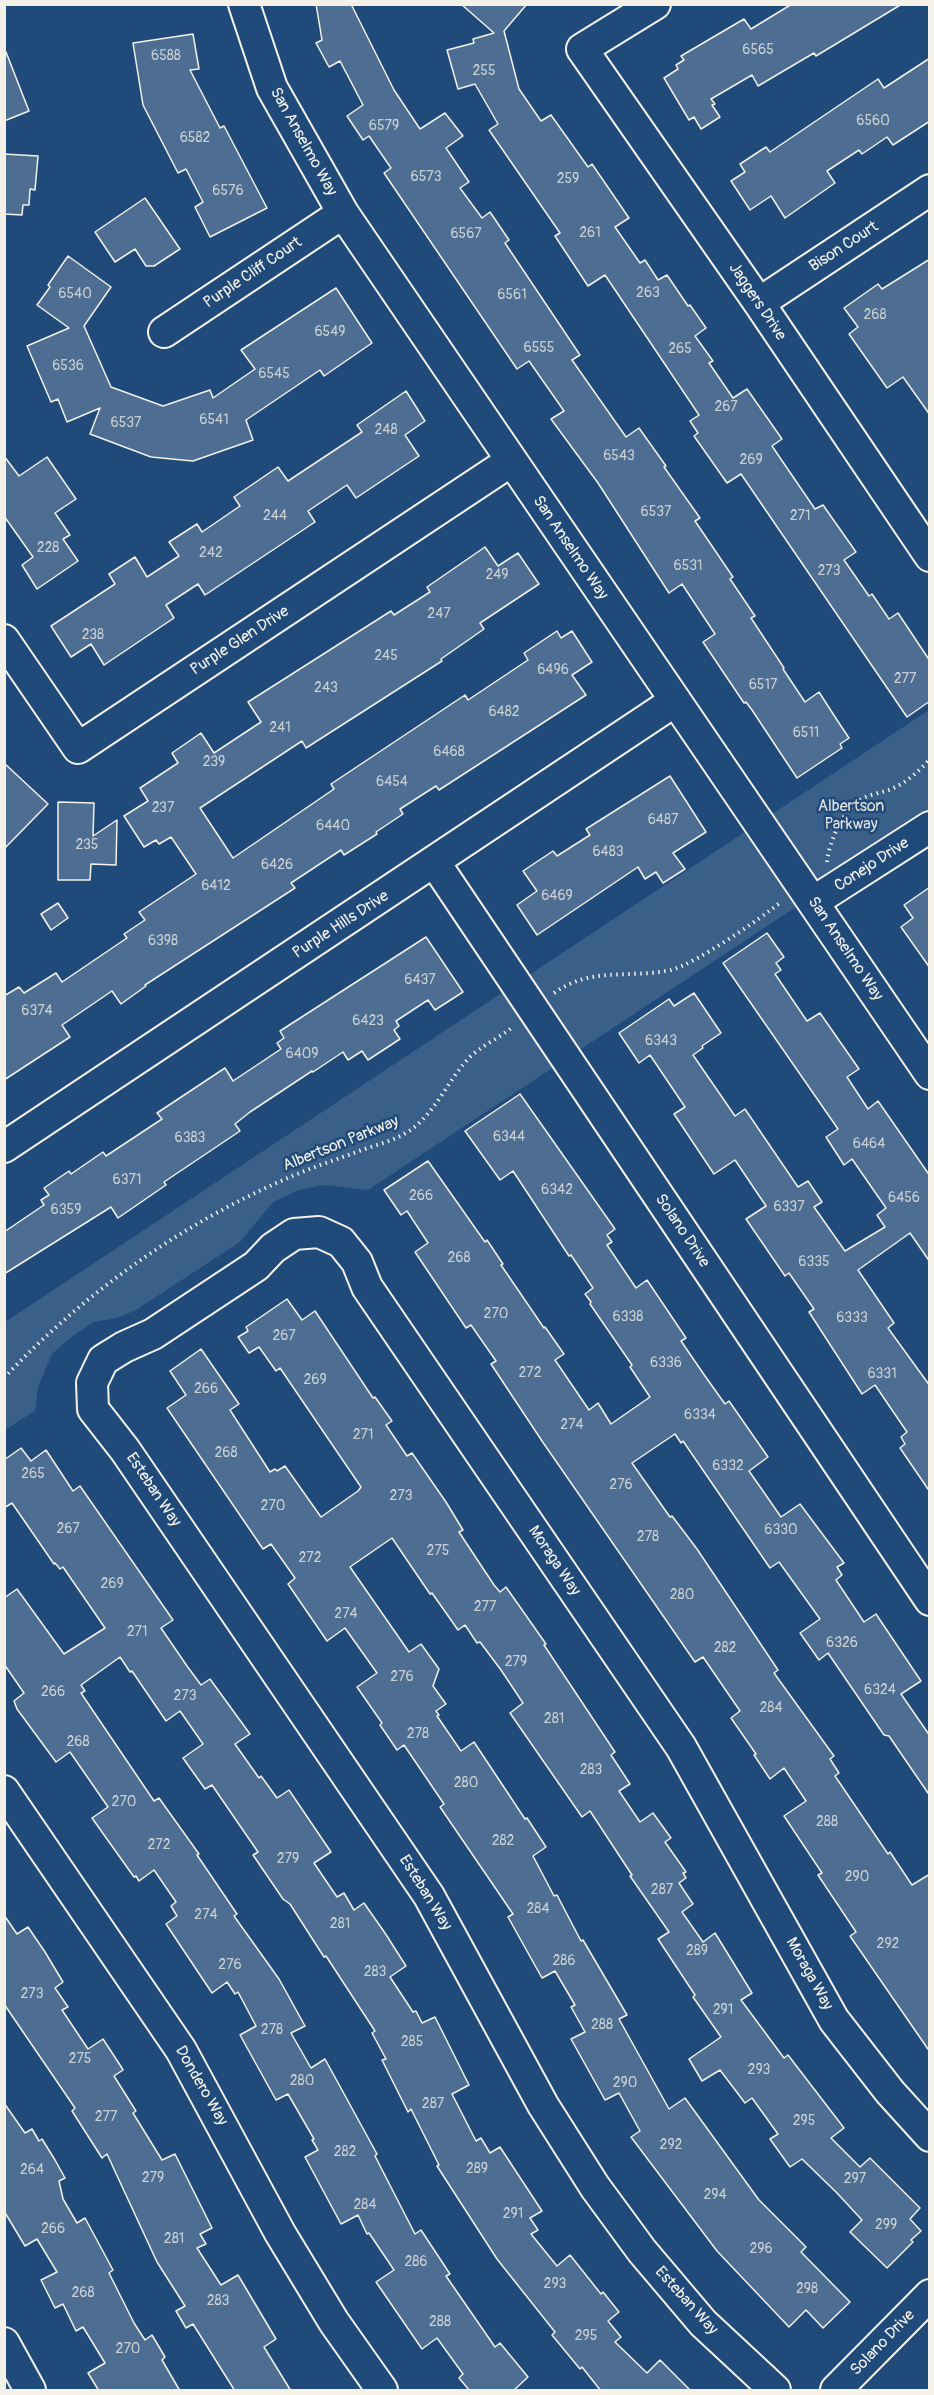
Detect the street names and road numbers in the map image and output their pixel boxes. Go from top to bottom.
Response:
street label: San Anselmo Way [265,84,341,200]
street label: Bison Court [806,218,882,276]
street label: Purple Cliff Court [200,233,306,313]
street label: Jaggers Drive [724,259,790,345]
street label: San Anselmo Way [528,492,612,604]
street label: Purple Glen Drive [187,602,293,680]
street label: Conejo Drive [831,834,913,896]
street label: Purple Hills Drive [289,887,393,963]
street label: San Anselmo Way [803,893,887,1005]
street label: Albertson Parkway [280,1112,402,1176]
street label: Solano Drive [650,1191,714,1271]
street label: Esteban Way [121,1449,185,1531]
street label: Moraga Way [524,1522,584,1600]
street label: Esteban Way [394,1852,456,1934]
street label: Moraga Way [781,1934,837,2014]
street label: Dondero Way [170,2043,232,2129]
street label: Esteban Way [650,2263,722,2339]
street label: Solano Drive [847,2306,919,2380]

